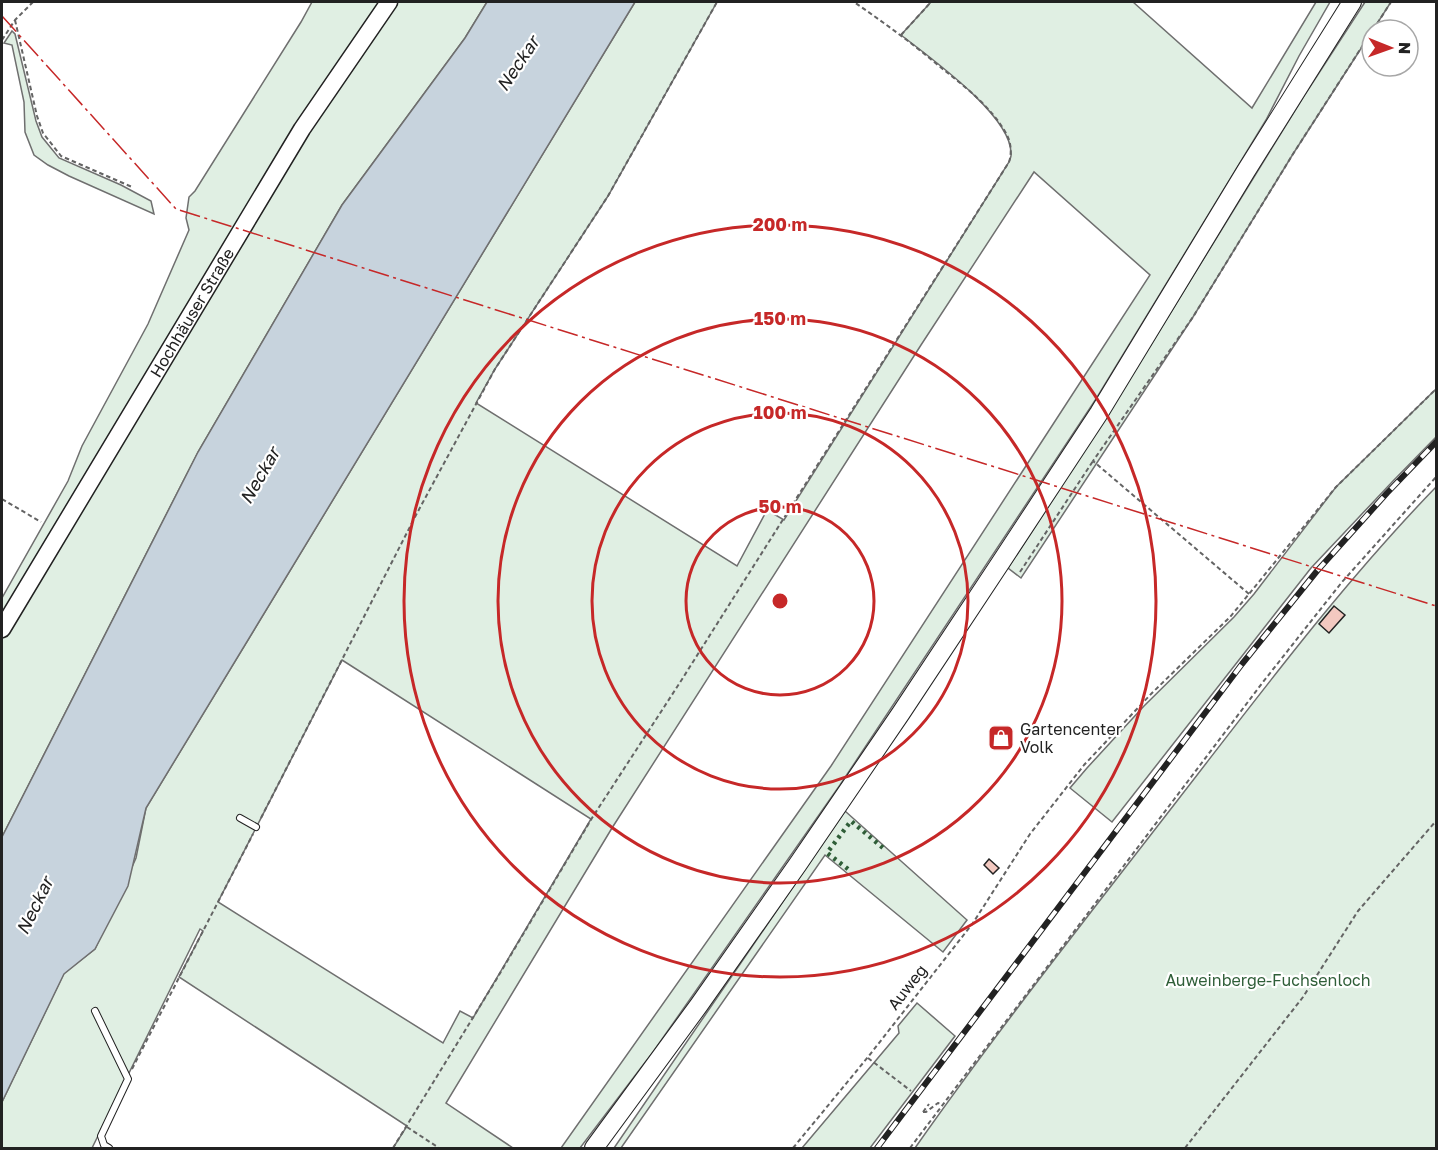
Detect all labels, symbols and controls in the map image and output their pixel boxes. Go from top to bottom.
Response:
north arrow [1360,18,1420,78]
water label: Neckar [491,29,545,95]
text: N [1395,42,1415,55]
text: 200 m [753,213,807,235]
street label: Hochhäuser Straße [145,244,238,381]
text: 150 m [754,307,806,329]
text: 100 m [754,401,806,423]
water label: Neckar [234,441,285,507]
text: 50 m [759,495,801,517]
centre of rings [770,591,790,611]
place label: Gartencenter Volk [1020,719,1122,757]
shop icon: Gartencenter Volk [986,723,1016,753]
water label: Neckar [11,871,59,938]
street label: Auweg [883,960,931,1014]
park label: Auweinberge-Fuchsenloch [1165,970,1371,990]

